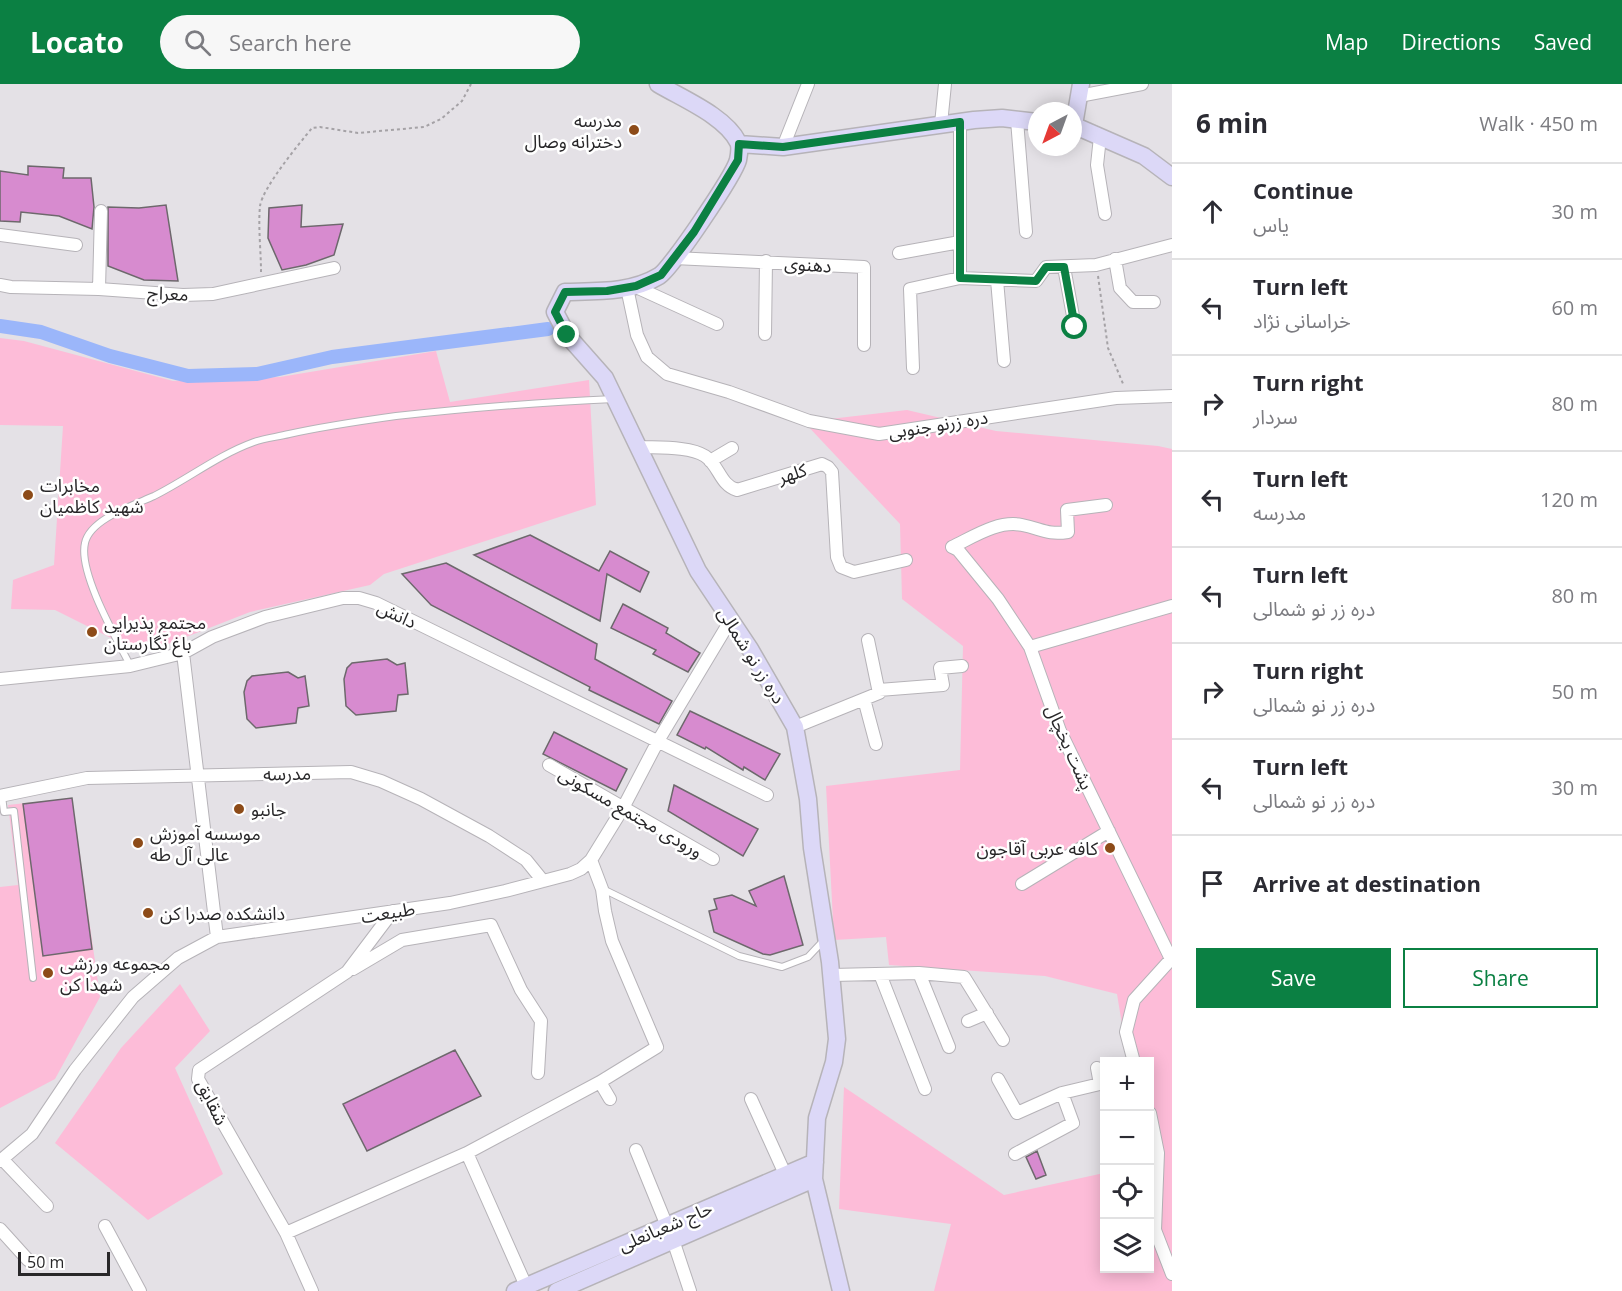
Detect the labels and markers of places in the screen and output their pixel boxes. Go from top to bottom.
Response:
place label: مدرسه دخترانه وصال [525,108,622,153]
marker: مدرسه دخترانه وصال [627,123,641,137]
place label: مخابرات شهید کاظمیان [40,473,144,518]
marker: مخابرات شهید کاظمیان [21,488,35,502]
place label: مجتمع پذیرایی باغ نگارستان [104,610,206,658]
marker: مجتمع پذیرایی باغ نگارستان [85,625,99,639]
place label: جانبو [251,797,286,821]
marker: جانبو [232,802,246,816]
place label: موسسه آموزش عالی آل طه [150,821,261,866]
marker: موسسه آموزش عالی آل طه [131,836,145,850]
place label: کافه عربی آقاجون [977,836,1099,860]
marker: کافه عربی آقاجون [1103,841,1117,855]
place label: دانشکده صدرا کن [160,901,285,925]
marker: دانشکده صدرا کن [141,906,155,920]
place label: مجموعه ورزشی شهدا کن [60,951,170,996]
marker: مجموعه ورزشی شهدا کن [41,966,55,980]

